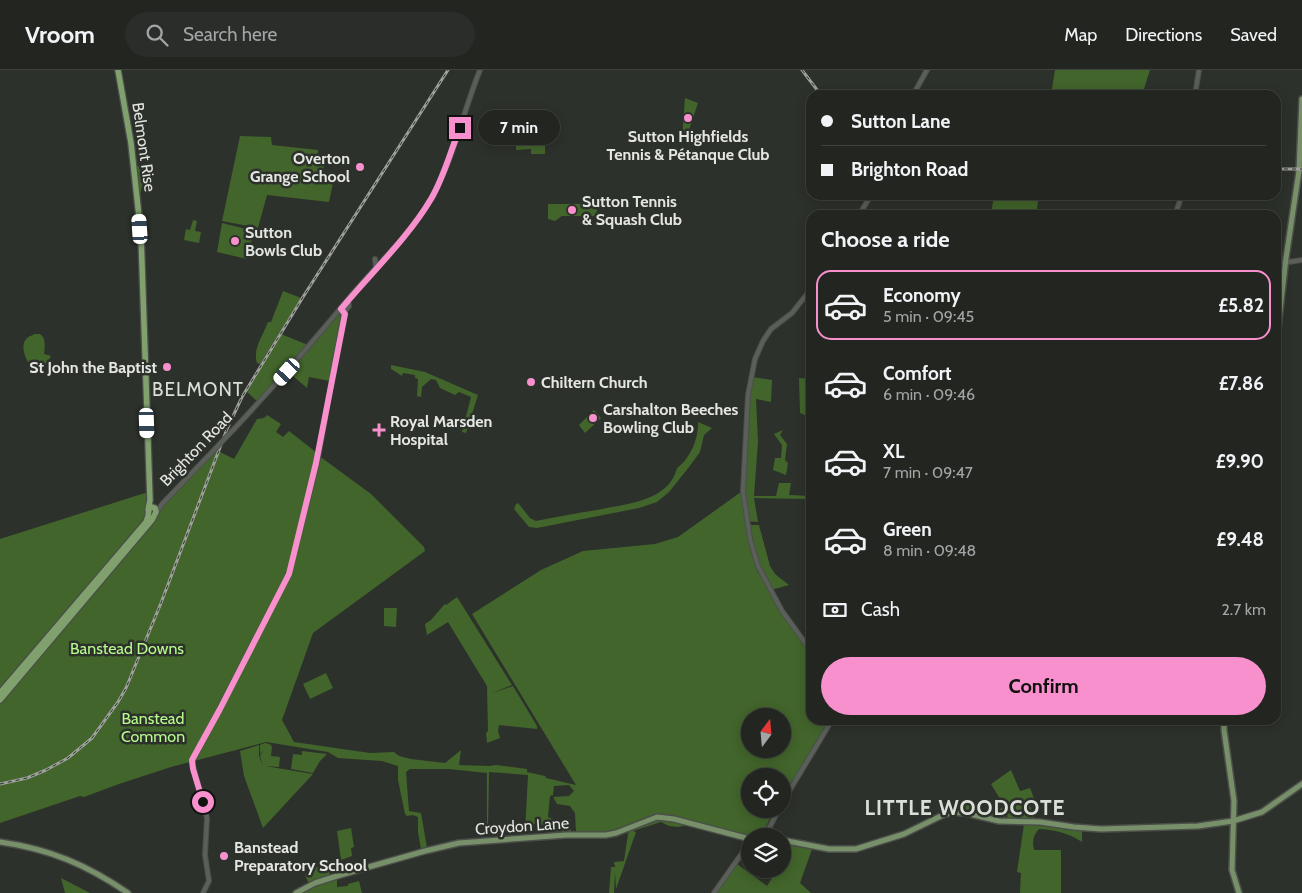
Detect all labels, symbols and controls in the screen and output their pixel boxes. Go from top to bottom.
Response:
search box [125,12,475,57]
text: Vroom [25,20,95,49]
icon: search [143,21,171,49]
text: Search here [183,23,277,46]
text: Map [1064,24,1097,46]
text: Directions [1125,24,1202,46]
text: Saved [1230,24,1277,46]
street label: Belmont Rise [128,101,160,193]
callout: 7 min [478,110,560,146]
text: Sutton Lane [851,110,950,133]
marker: Sutton Highfields Tennis & Pétanque Club [682,112,694,124]
route end [449,117,471,139]
text: 7 min [500,118,538,137]
place label: Sutton Highfields Tennis & Pétanque Club [607,127,770,164]
place label: Overton Grange School [250,149,350,186]
text: Brighton Road [851,158,968,181]
marker: Overton Grange School [354,161,366,173]
place label: Sutton Tennis & Squash Club [582,192,682,229]
marker: Sutton Tennis & Squash Club [566,204,578,216]
car [131,214,148,244]
place label: Sutton Bowls Club [245,223,322,260]
text: Choose a ride [821,226,950,253]
marker: Sutton Bowls Club [229,235,241,247]
icon: car [823,283,868,328]
text: Economy [883,284,961,307]
text: £5.82 [1218,294,1264,317]
text: 5 min · 09:45 [883,307,974,326]
car [271,356,302,388]
place label: St John the Baptist [29,358,157,377]
marker: St John the Baptist [161,361,173,373]
icon: car [823,361,868,406]
text: Comfort [883,362,952,385]
text: £7.86 [1219,372,1264,395]
place label: Chiltern Church [541,373,648,392]
marker: Chiltern Church [525,376,537,388]
district label: BELMONT [152,378,244,401]
text: 6 min · 09:46 [883,385,975,404]
place label: Carshalton Beeches Bowling Club [603,400,739,437]
car [138,408,155,438]
street label: Brighton Road [156,408,236,490]
place label: Royal Marsden Hospital [390,412,492,449]
marker: Carshalton Beeches Bowling Club [587,412,599,424]
marker: Royal Marsden Hospital [372,423,386,437]
icon: car [823,439,868,484]
text: XL [883,440,904,463]
text: £9.90 [1216,450,1264,473]
text: 7 min · 09:47 [883,463,973,482]
icon: car [823,517,868,562]
text: Green [883,518,932,541]
text: £9.48 [1216,528,1264,551]
text: 8 min · 09:48 [883,541,976,560]
icon: cash [821,596,849,624]
text: Cash [861,598,900,621]
text: 2.7 km [1221,600,1266,619]
park label: Banstead Downs [70,639,184,658]
button: Confirm [821,657,1266,715]
north arrow [741,708,791,758]
map controls [741,708,791,878]
park label: Banstead Common [121,709,185,746]
button: locate [741,768,791,818]
route start [192,791,214,813]
district label: LITTLE WOODCOTE [865,795,1065,820]
street label: Croydon Lane [474,813,570,839]
button: layers [741,828,791,878]
place label: Banstead Preparatory School [234,838,367,875]
marker: Banstead Preparatory School [218,850,230,862]

